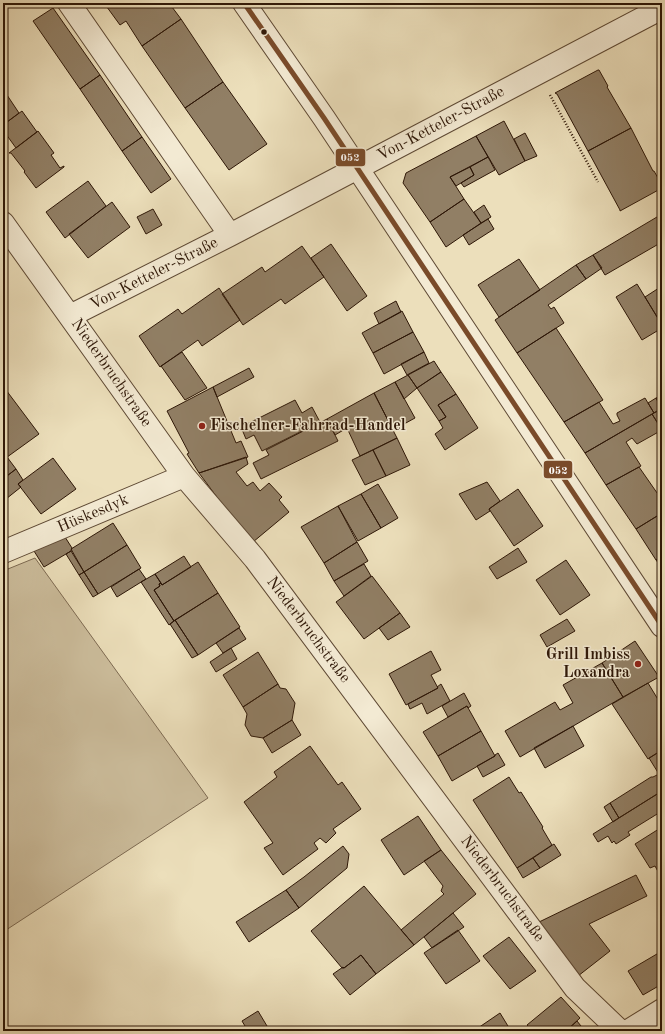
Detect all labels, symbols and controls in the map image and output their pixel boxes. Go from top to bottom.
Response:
unlabelled marker [259,27,269,37]
street label: Von-Ketteler-Straße [375,84,507,164]
line badge: 052 [335,148,366,167]
text: 052 [340,153,360,164]
street label: Von-Ketteler-Straße [87,235,221,313]
street label: Niederbruchstraße [68,316,154,430]
place label: Fischelner-Fahrrad-Handel [210,418,406,434]
marker: Fischelner-Fahrrad-Handel [197,421,207,431]
line badge: 052 [543,460,573,479]
text: 052 [548,466,568,477]
street label: Hüskesdyk [55,492,131,536]
street label: Niederbruchstraße [263,574,353,686]
place label: Grill Imbiss Loxandra [546,647,630,681]
marker: Grill Imbiss Loxandra [633,659,643,669]
street label: Niederbruchstraße [457,833,547,945]

